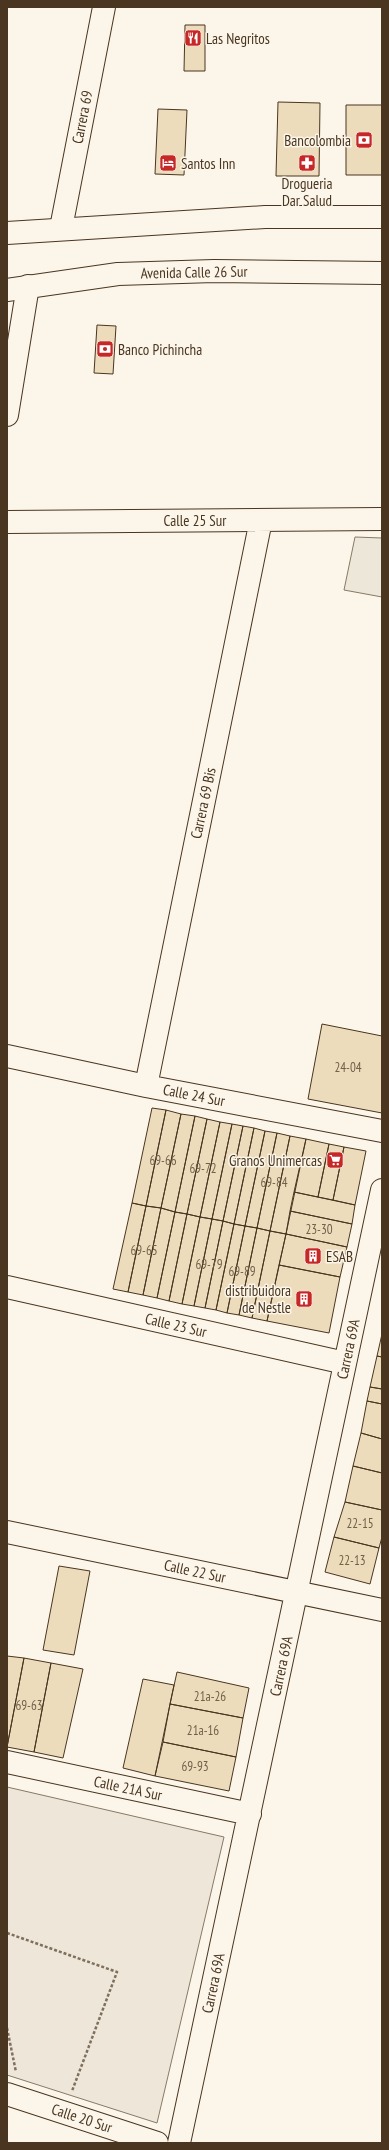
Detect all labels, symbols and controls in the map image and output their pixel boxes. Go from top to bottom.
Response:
restaurant icon: Las Negritos [183,28,203,48]
place label: Las Negritos [206,29,270,48]
street label: Carrera 69 [68,89,96,145]
bank icon: Bancolombia [354,130,374,150]
place label: Bancolombia [284,131,351,150]
hotel icon: Santos Inn [158,153,178,173]
pharmacy icon: Drogueria Dar Salud [297,153,317,173]
place label: Santos Inn [181,154,235,173]
place label: Drogueria Dar Salud [281,174,333,210]
street label: Avenida Calle 26 Sur [140,262,249,282]
bank icon: Banco Pichincha [95,339,115,359]
place label: Banco Pichincha [118,340,202,359]
street label: Calle 25 Sur [164,511,227,530]
street label: Carrera 69 Bis [186,766,220,840]
house number: 24-04 [334,1059,362,1076]
street label: Calle 24 Sur [161,1080,227,1110]
supermarket icon: Granos Unimercas [325,1150,345,1170]
place label: Granos Unimercas [229,1151,322,1170]
house number: 69-66 [149,1152,177,1169]
house number: 69-72 [189,1160,217,1177]
house number: 69-84 [260,1174,288,1191]
house number: 23-30 [305,1221,333,1238]
house number: 69-65 [130,1242,158,1259]
building icon: ESAB [303,1246,323,1266]
place label: ESAB [326,1247,353,1266]
house number: 69-79 [195,1256,223,1273]
house number: 69-89 [228,1263,256,1280]
place label: distribuidora de Nestle [225,1281,291,1317]
building icon: distribuidora de Nestle [294,1289,314,1309]
street label: Calle 23 Sur [143,1309,210,1342]
street label: Carrera 69A [332,1316,364,1381]
house number: 22-15 [346,1515,374,1532]
house number: 22-13 [338,1552,366,1569]
street label: Calle 22 Sur [162,1555,229,1587]
street label: Carrera 69A [265,1633,297,1698]
house number: 21a-26 [194,1688,226,1705]
house number: 69-63 [15,1697,43,1714]
house number: 21a-16 [187,1722,219,1739]
house number: 69-93 [181,1758,209,1775]
street label: Calle 21A Sur [92,1771,165,1805]
street label: Carrera 69A [197,1950,229,2015]
street label: Calle 20 Sur [49,2099,116,2137]

